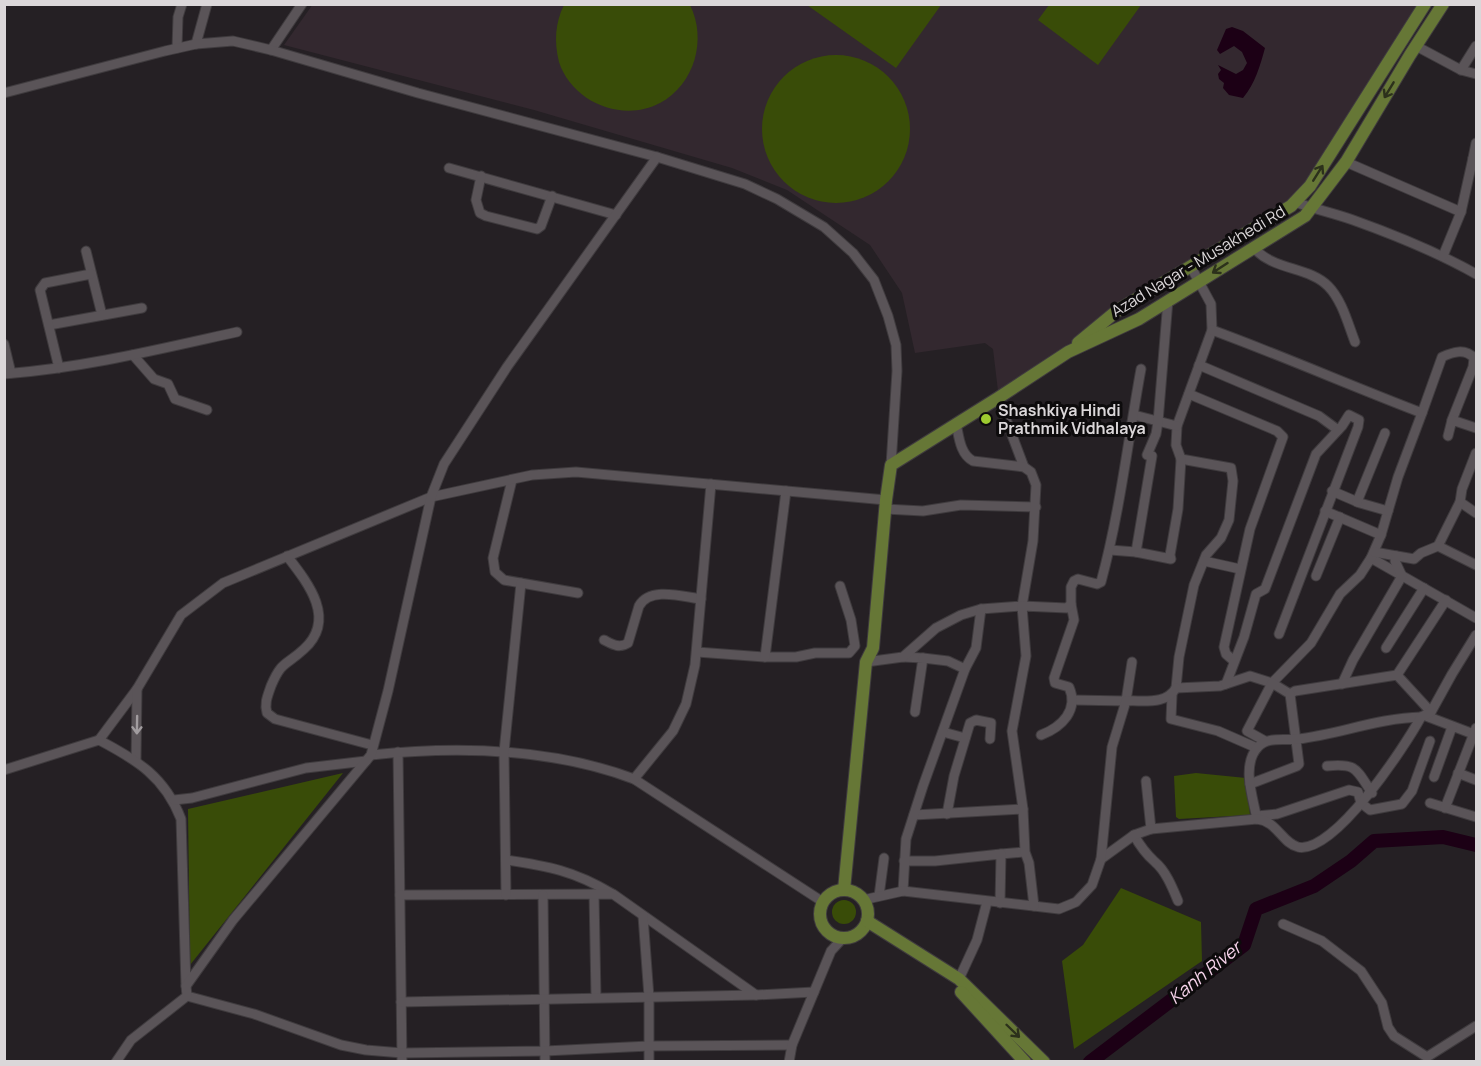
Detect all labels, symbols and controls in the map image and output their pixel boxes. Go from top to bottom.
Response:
one-way arrow [1383,81,1395,98]
one-way arrow [1313,165,1325,182]
street label: Azad Nagar - Musakhedi Rd [1107,200,1289,322]
one-way arrow [1212,263,1229,275]
place label: Shashkiya Hindi Prathmik Vidhalaya [998,399,1146,439]
marker: Shashkiya Hindi Prathmik Vidhalaya [979,412,993,426]
one-way arrow [131,715,142,734]
water label: Kanh River [1163,934,1248,1009]
one-way arrow [1006,1024,1021,1039]

